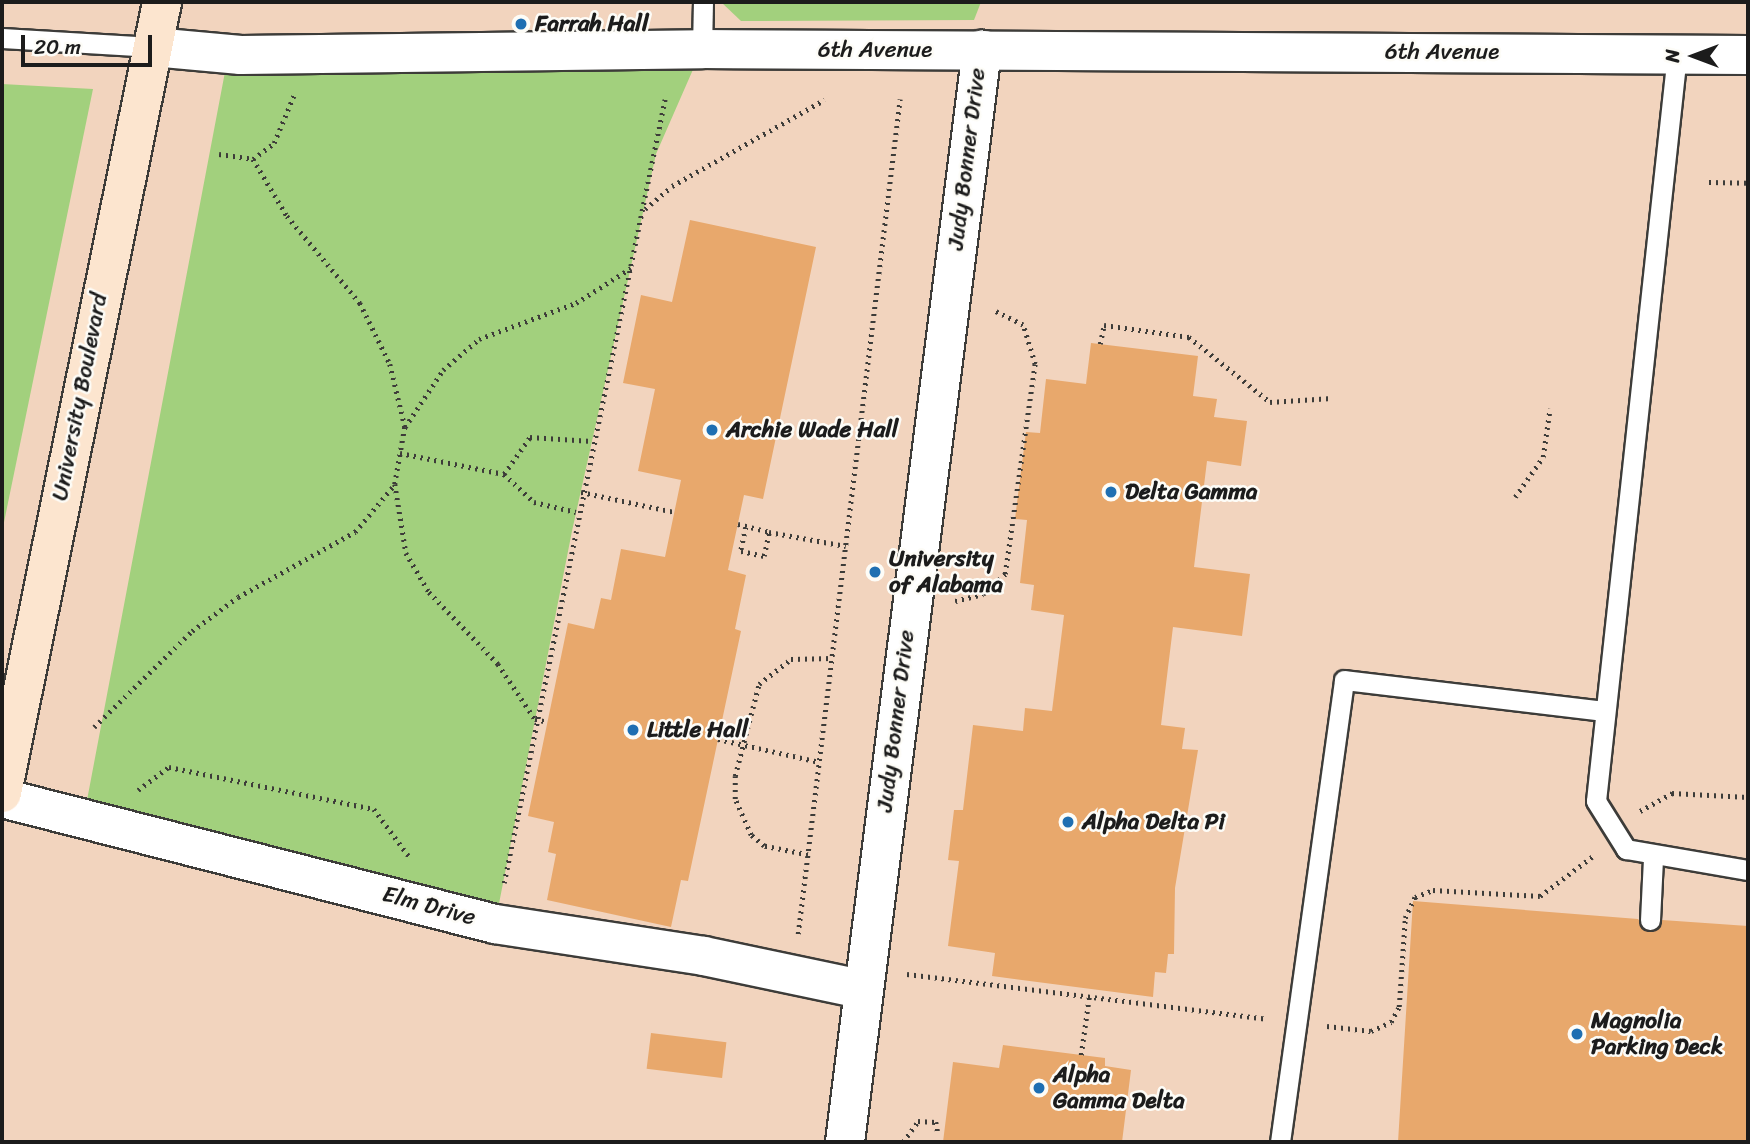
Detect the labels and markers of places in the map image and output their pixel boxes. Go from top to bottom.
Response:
place label: Farrah Hall [535,10,648,38]
marker: Farrah Hall [513,16,529,32]
place label: Archie Wade Hall [726,416,898,444]
marker: Archie Wade Hall [704,422,720,438]
place label: Delta Gamma [1125,478,1257,506]
marker: Delta Gamma [1103,484,1119,500]
place label: University of Alabama [889,545,1003,599]
marker: University of Alabama [867,564,883,580]
place label: Little Hall [647,716,748,744]
marker: Little Hall [625,722,641,738]
place label: Alpha Delta Pi [1082,808,1225,836]
marker: Alpha Delta Pi [1060,814,1076,830]
place label: Magnolia Parking Deck [1591,1007,1724,1061]
marker: Magnolia Parking Deck [1569,1026,1585,1042]
place label: Alpha Gamma Delta [1053,1061,1185,1115]
marker: Alpha Gamma Delta [1031,1080,1047,1096]

